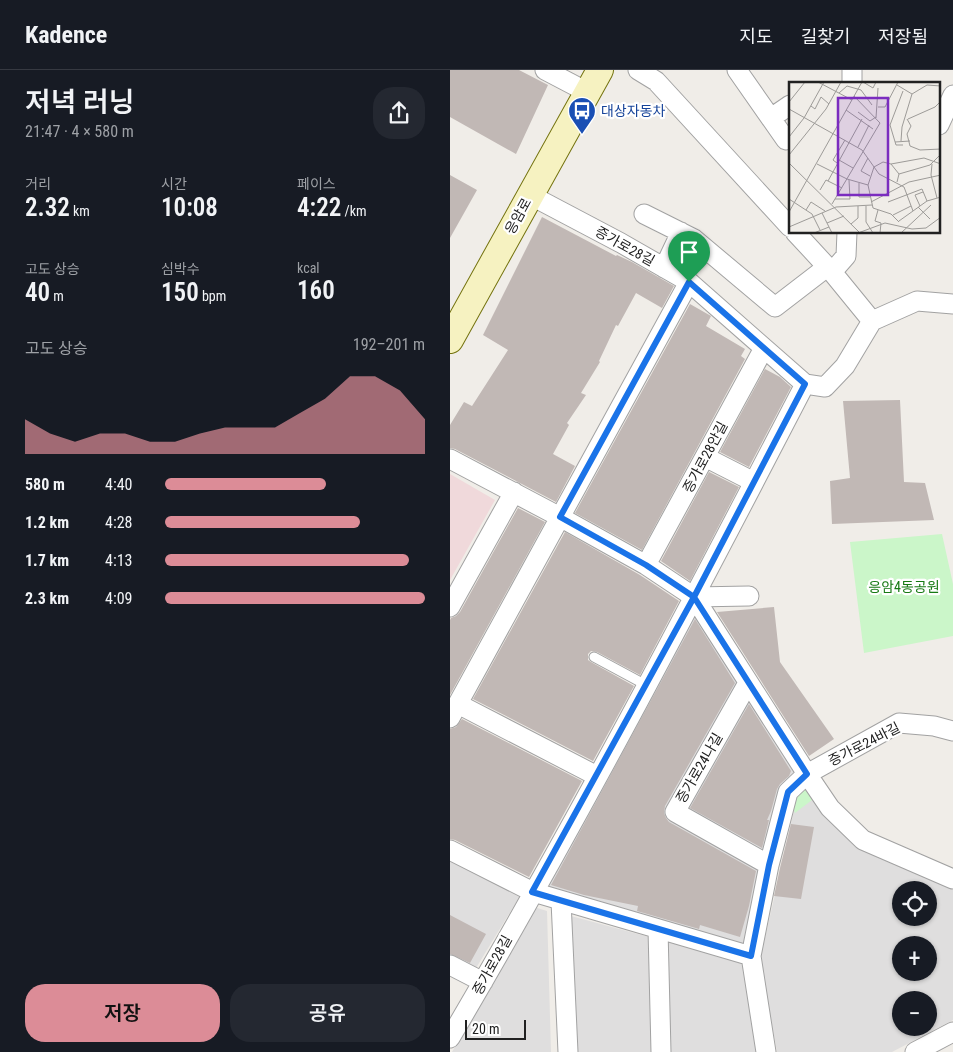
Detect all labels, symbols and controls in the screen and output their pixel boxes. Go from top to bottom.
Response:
text: Kadence [25,21,107,49]
text: 지도 [740,26,773,47]
text: 길찾기 [801,26,850,47]
text: 저장됨 [878,26,928,47]
inset map [789,82,940,234]
text: 저녁 러닝 [25,86,135,119]
button: share [373,87,425,139]
bus stop icon: 대상자동차 [567,96,597,135]
place label: 대상자동차 [601,103,666,119]
text: 21:47 · 4 × 580 m [25,122,134,141]
text: 거리 [25,176,51,192]
text: 시간 [161,176,187,192]
text: 페이스 [297,176,336,192]
text: 2.32 [25,193,70,222]
text: 10:08 [161,193,218,222]
text: 4:22 [297,193,341,222]
street label: 응암로 [502,195,534,237]
text: km [70,203,90,219]
text: /km [341,203,367,219]
street label: 증가로28길 [593,223,657,269]
pin [668,231,710,282]
icon: arrive [675,238,703,266]
text: kcal [297,260,320,276]
text: 고도 상승 [25,261,80,277]
text: 심박수 [161,261,200,277]
text: 160 [297,276,335,305]
text: 40 [25,278,50,307]
text: 150 [161,278,199,307]
text: m [50,288,64,304]
text: bpm [199,288,226,304]
text: 192–201 m [353,335,425,354]
text: 고도 상승 [25,339,88,358]
street label: 증가로28안길 [680,419,730,495]
text: 580 m [25,475,65,494]
text: 4:40 [105,475,132,494]
text: 1.2 km [25,513,69,532]
text: 4:28 [105,513,132,532]
text: 1.7 km [25,551,69,570]
text: 4:13 [105,551,132,570]
park label: 응암4동공원 [868,579,940,595]
text: 2.3 km [25,589,69,608]
text: 4:09 [105,589,132,608]
street label: 증가로24바길 [826,719,902,769]
street label: 증가로24나길 [673,730,725,806]
map controls [892,881,937,1036]
button: locate [892,881,937,926]
street label: 증가로28길 [469,933,515,997]
button: + [892,936,937,981]
button: 저장 [25,984,220,1042]
button: 공유 [230,984,425,1042]
button: − [892,991,937,1036]
scale bar [465,1017,526,1040]
text: 20 m [472,1021,500,1037]

